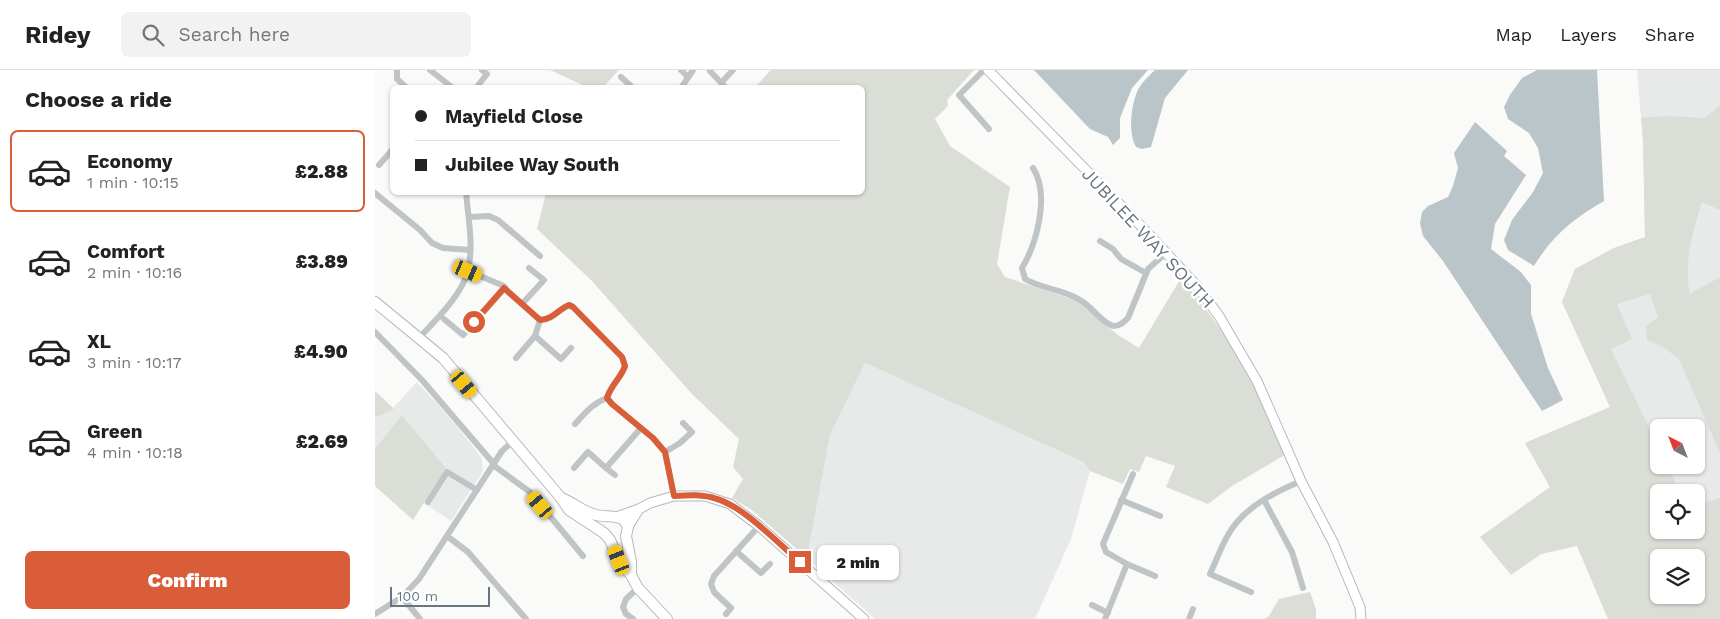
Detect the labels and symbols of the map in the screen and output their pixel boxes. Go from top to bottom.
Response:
street label: JUBILEE WAY SOUTH [1078,163,1219,312]
car [451,258,484,284]
route start [463,311,485,333]
car [448,368,479,400]
north arrow [1650,419,1705,474]
car [524,489,555,521]
car [606,543,631,577]
callout: 2 min [817,544,900,580]
route end [789,551,811,573]
scale bar [390,584,490,607]

